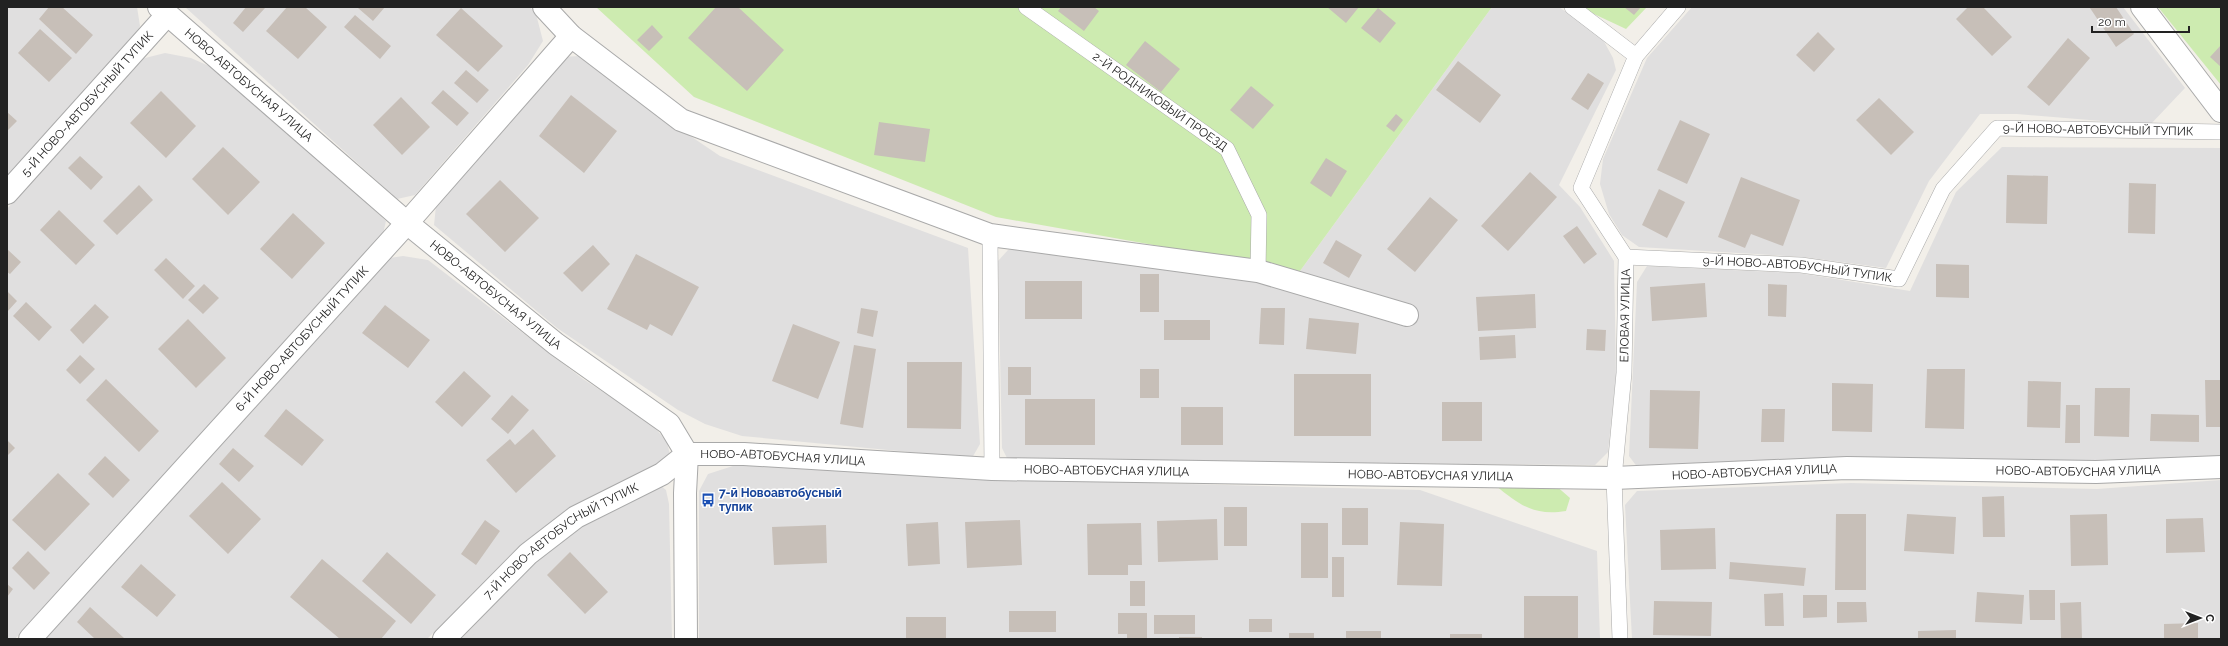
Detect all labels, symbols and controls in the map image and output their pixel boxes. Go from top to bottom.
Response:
scale bar [2092,8,2189,34]
text: 20 m [2098,15,2126,29]
street label: НОВО-АВТОБУСНАЯ УЛИЦА [182,26,316,145]
street label: 5-Й НОВО-АВТОБУСНЫЙ ТУПИК [18,28,156,179]
street label: 2-Й РОДНИКОВЫЙ ПРОЕЗД [1090,49,1230,154]
street label: 9-Й НОВО-АВТОБУСНЫЙ ТУПИК [2003,121,2194,139]
street label: НОВО-АВТОБУСНАЯ УЛИЦА [427,237,564,353]
street label: 9-Й НОВО-АВТОБУСНЫЙ ТУПИК [1702,254,1894,285]
street label: 6-Й НОВО-АВТОБУСНЫЙ ТУПИК [233,263,372,414]
street label: ЕЛОВАЯ УЛИЦА [1617,269,1633,363]
street label: НОВО-АВТОБУСНАЯ УЛИЦА [700,447,866,468]
street label: НОВО-АВТОБУСНАЯ УЛИЦА [1671,461,1837,483]
street label: НОВО-АВТОБУСНАЯ УЛИЦА [1024,462,1189,479]
street label: НОВО-АВТОБУСНАЯ УЛИЦА [1995,462,2161,479]
street label: НОВО-АВТОБУСНАЯ УЛИЦА [1348,467,1513,484]
street label: 7-Й НОВО-АВТОБУСНЫЙ ТУПИК [481,480,641,602]
place label: 7-й Новоавтобусный тупик [719,486,842,514]
bus stop icon: 7-й Новоавтобусный тупик [700,492,716,508]
north arrow [2180,598,2220,638]
text: С [2203,614,2216,622]

